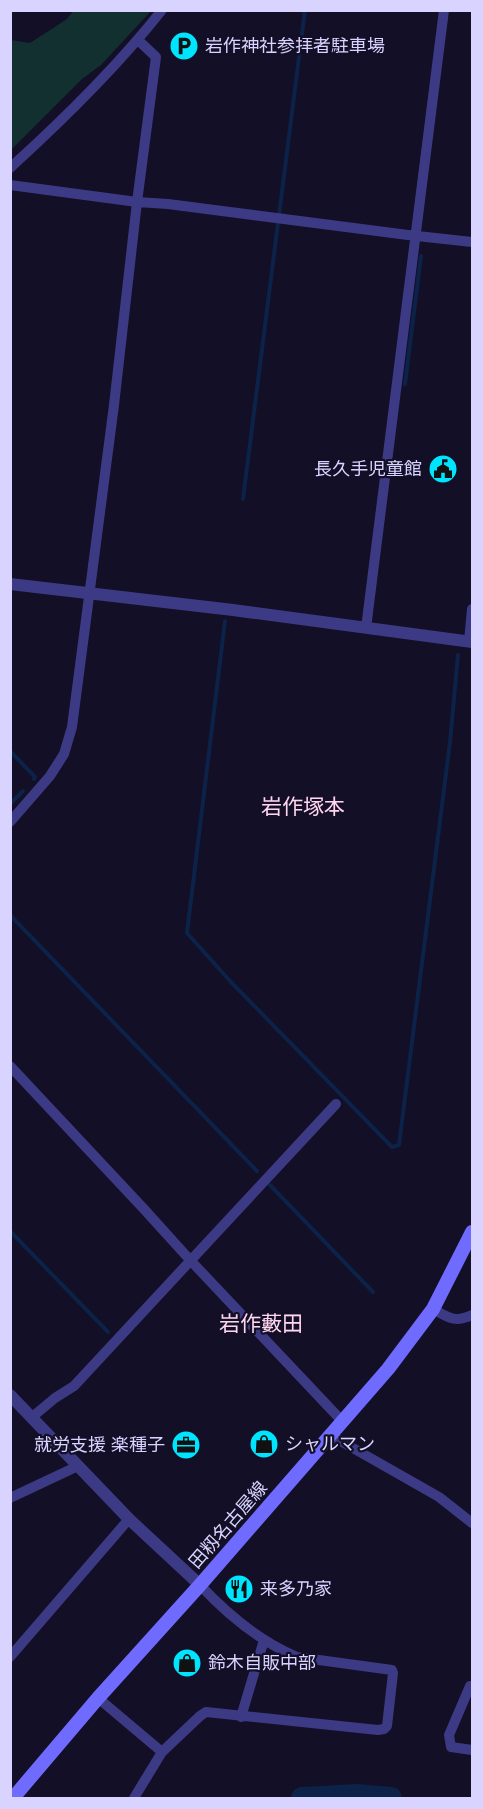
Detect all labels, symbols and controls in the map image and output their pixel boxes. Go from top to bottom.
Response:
parking icon: 岩作神社参拝者駐車場 [168,30,200,62]
place label: 岩作神社参拝者駐車場 [205,34,385,57]
public building icon: 長久手児童館 [427,453,459,485]
place label: 長久手児童館 [314,457,422,480]
district label: 岩作塚本 [261,793,345,819]
district label: 岩作藪田 [219,1310,303,1336]
shop icon: シャルマン [248,1428,280,1460]
office icon: 就労支援 楽種子 [170,1429,202,1461]
place label: シャルマン [285,1432,375,1455]
place label: 就労支援 楽種子 [34,1433,165,1456]
street label: 田籾名古屋線 [184,1476,272,1573]
restaurant icon: 来多乃家 [223,1573,255,1605]
place label: 来多乃家 [260,1577,332,1600]
shop icon: 鈴木自販中部 [171,1647,203,1679]
place label: 鈴木自販中部 [208,1651,316,1674]

